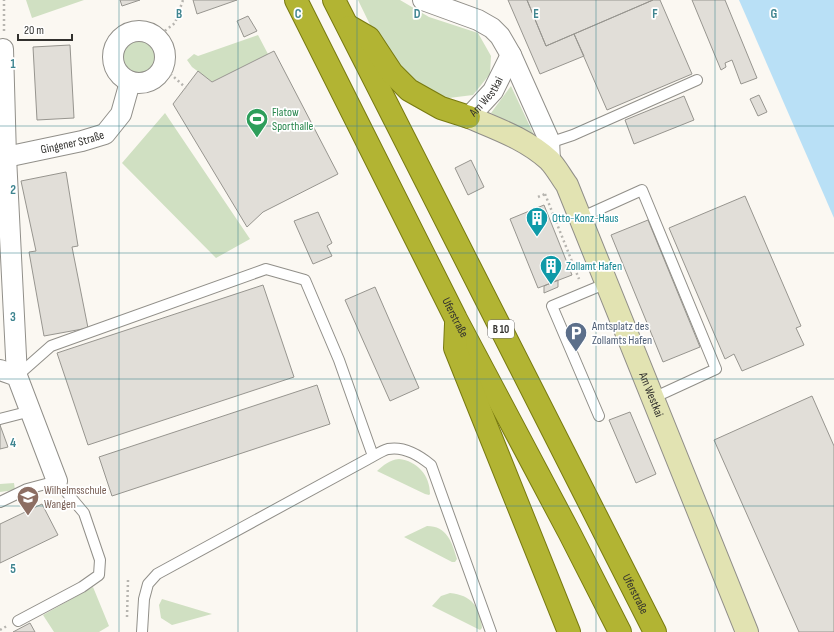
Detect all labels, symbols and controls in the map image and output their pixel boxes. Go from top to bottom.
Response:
text: B [176,6,182,22]
text: C [295,6,302,22]
text: D [414,6,421,22]
text: E [533,6,539,22]
text: F [652,6,658,22]
text: G [771,6,778,22]
scale bar [18,16,72,42]
text: 20 m [24,23,44,38]
text: 1 [10,56,16,72]
street label: Am Westkai [466,74,507,121]
place label: Flatow Sporthalle [272,105,314,134]
sports icon: Flatow Sporthalle [244,106,270,139]
street label: Gingener Straße [39,128,106,158]
text: 2 [10,182,16,198]
building icon: Otto-Konz-Haus [524,205,550,238]
place label: Otto-Konz-Haus [552,211,619,226]
building icon: Zollamt Hafen [538,253,564,286]
place label: Zollamt Hafen [566,259,622,274]
street label: Uferstraße [438,295,471,340]
text: 3 [10,309,16,325]
place label: Amtsplatz des Zollamts Hafen [591,319,652,348]
road number: B 10 [488,320,514,338]
parking icon: Amtsplatz des Zollamts Hafen [563,320,589,353]
street label: Am Westkai [635,369,667,419]
text: 4 [10,435,16,451]
place label: Wilhelmsschule Wangen [44,483,107,512]
school or university icon: Wilhelmsschule Wangen [15,484,41,517]
text: 5 [10,561,16,577]
street label: Uferstraße [619,571,652,617]

